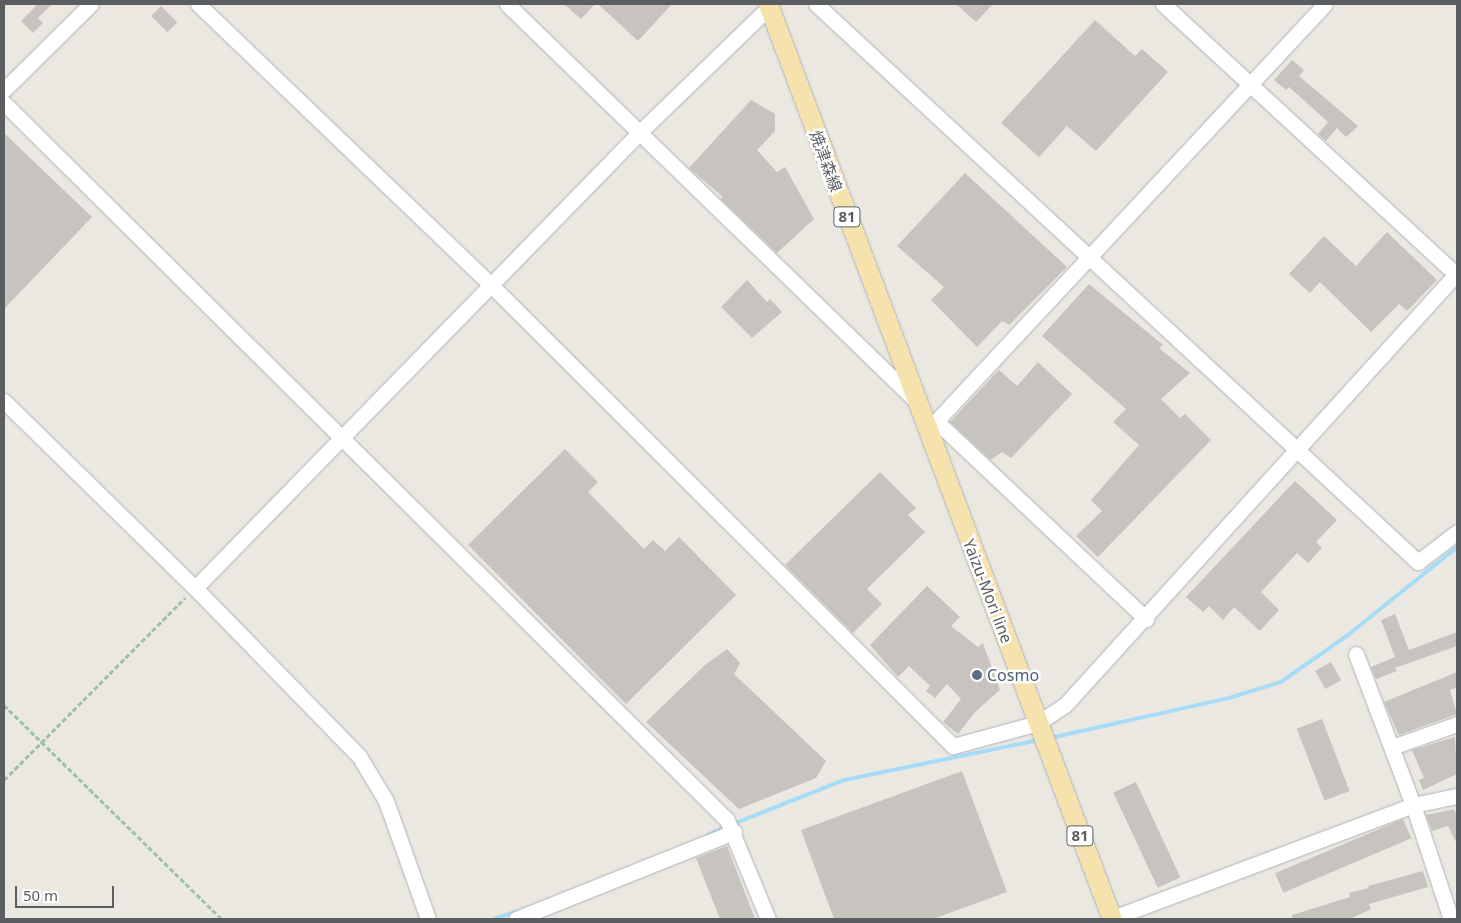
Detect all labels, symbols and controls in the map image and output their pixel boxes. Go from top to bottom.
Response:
street label: 焼津森線 [806,128,846,194]
road number: 81 [833,204,861,230]
street label: Yaizu-Mori line [959,536,1017,646]
place label: Cosmo [987,665,1039,685]
marker: Cosmo [971,669,983,681]
road number: 81 [1066,824,1094,848]
scale bar [18,876,116,908]
text: 50 m [23,885,58,905]

